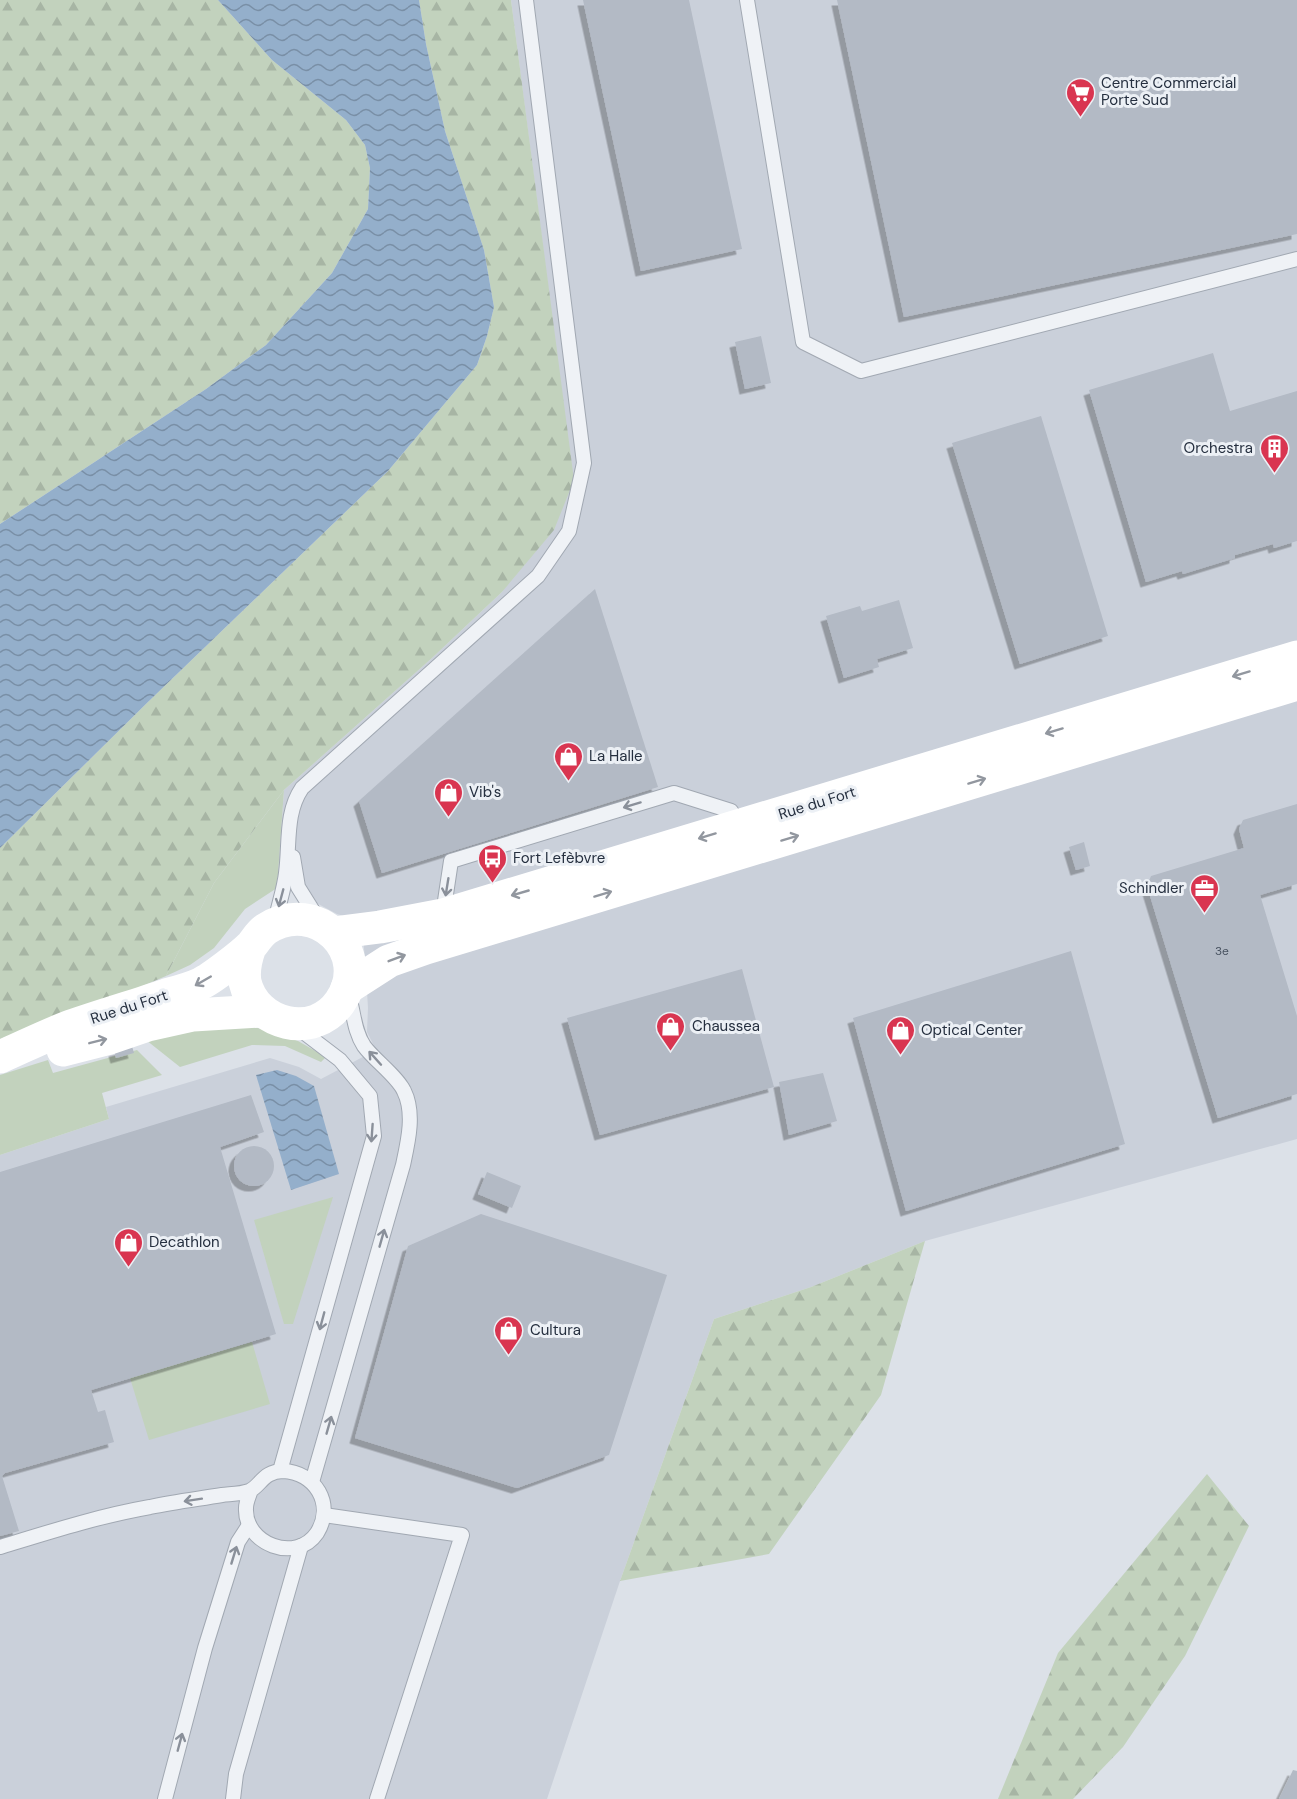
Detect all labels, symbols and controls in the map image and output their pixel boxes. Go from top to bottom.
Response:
place label: Centre Commercial Porte Sud [1101,73,1236,110]
supermarket icon: Centre Commercial Porte Sud [1064,76,1096,118]
building icon: Orchestra [1258,432,1290,474]
place label: Orchestra [1184,438,1253,458]
one-way arrow [1232,669,1251,680]
one-way arrow [1045,726,1064,737]
shop icon: La Halle [552,740,584,782]
place label: La Halle [589,746,643,766]
one-way arrow [967,775,986,786]
shop icon: Vib's [432,776,464,818]
place label: Vib's [469,782,501,802]
street label: Rue du Fort [776,782,858,824]
one-way arrow [623,800,642,811]
one-way arrow [698,831,717,842]
one-way arrow [780,832,799,843]
bus stop icon: Fort Lefèbvre [476,842,508,884]
place label: Fort Lefèbvre [513,848,605,868]
office icon: Schindler [1189,872,1221,914]
one-way arrow [442,877,453,897]
place label: Schindler [1119,878,1184,898]
one-way arrow [511,887,530,899]
one-way arrow [275,888,286,907]
one-way arrow [593,888,612,899]
house number: 3e [1215,943,1229,959]
one-way arrow [387,952,406,963]
one-way arrow [195,975,212,987]
street label: Rue du Fort [88,985,170,1029]
shop icon: Chaussea [655,1010,687,1052]
shop icon: Optical Center [884,1014,916,1056]
place label: Chaussea [692,1016,760,1036]
place label: Optical Center [921,1020,1023,1040]
one-way arrow [88,1035,107,1047]
one-way arrow [368,1051,382,1066]
one-way arrow [367,1123,378,1142]
shop icon: Decathlon [112,1226,144,1268]
one-way arrow [377,1229,388,1248]
place label: Decathlon [149,1232,220,1252]
one-way arrow [316,1311,328,1330]
shop icon: Cultura [493,1314,525,1356]
place label: Cultura [530,1320,581,1340]
one-way arrow [323,1416,335,1435]
one-way arrow [184,1494,203,1505]
one-way arrow [229,1546,240,1565]
one-way arrow [175,1733,186,1752]

